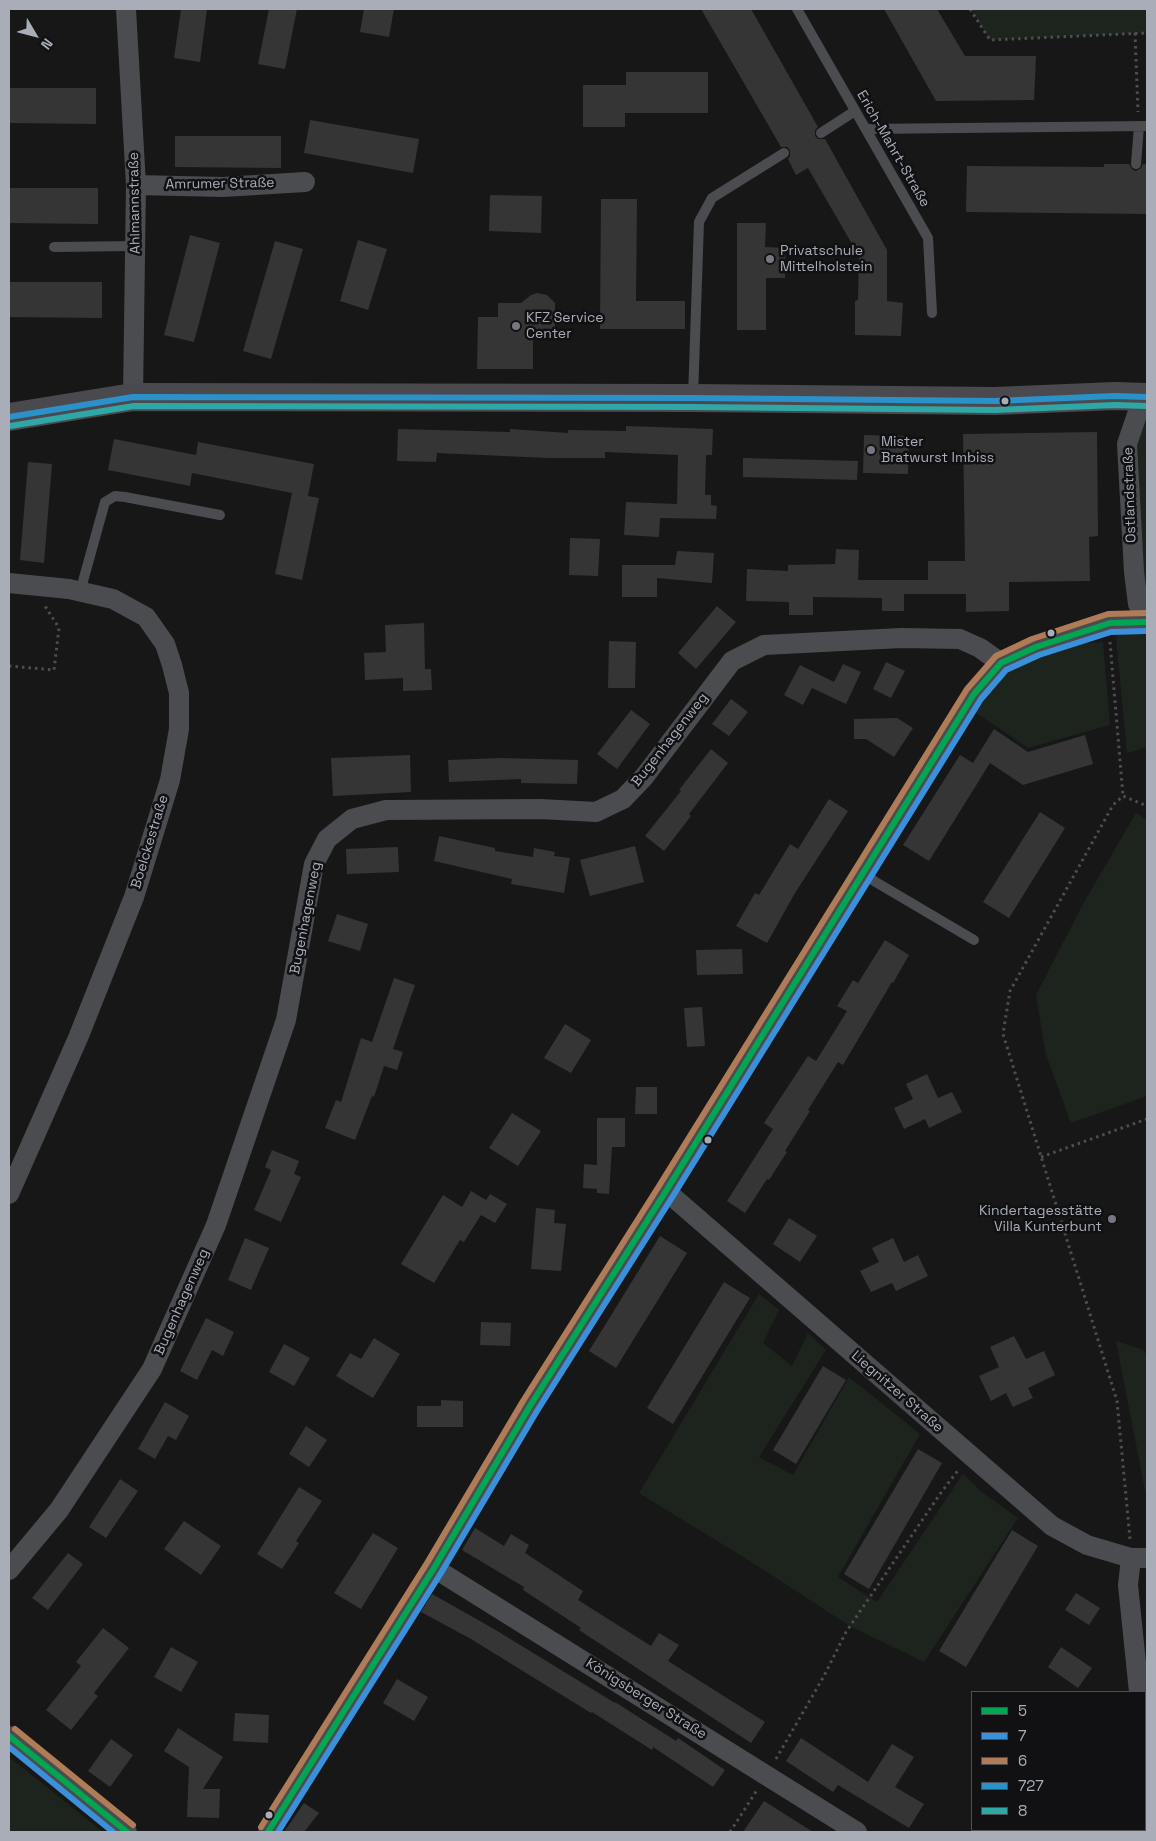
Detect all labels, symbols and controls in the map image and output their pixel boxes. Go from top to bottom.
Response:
north arrow [10,10,60,60]
text: N [37,35,57,53]
street label: Erich-Mahrt-Straße [853,88,933,210]
street label: Ahlmannstraße [126,152,144,254]
street label: Amrumer Straße [165,175,275,193]
place label: Privatschule Mittelholstein [780,243,873,276]
marker: Privatschule Mittelholstein [764,253,776,265]
place label: KFZ Service Center [526,310,604,342]
marker: KFZ Service Center [510,320,522,332]
unlabelled marker [1000,396,1010,406]
place label: Mister Bratwurst Imbiss [881,434,994,467]
marker: Mister Bratwurst Imbiss [865,444,877,456]
street label: Ostlandstraße [1120,447,1140,543]
unlabelled marker [1046,628,1056,638]
street label: Bugenhagenweg [628,690,712,790]
street label: Boelckestraße [128,793,172,891]
street label: Bugenhagenweg [287,860,325,976]
unlabelled marker [703,1135,713,1145]
place label: Kindertagesstätte Villa Kunterbunt [979,1203,1102,1236]
marker: Kindertagesstätte Villa Kunterbunt [1106,1213,1118,1225]
street label: Bugenhagenweg [151,1246,213,1358]
street label: Liegnitzer Straße [848,1348,946,1436]
street label: Königsberger Straße [583,1655,709,1743]
legend [971,1691,1146,1831]
text: 5 [1018,1701,1027,1720]
text: 7 [1018,1726,1026,1745]
text: 6 [1018,1751,1027,1770]
text: 727 [1018,1776,1044,1795]
text: 8 [1018,1801,1027,1820]
unlabelled marker [264,1810,274,1820]

